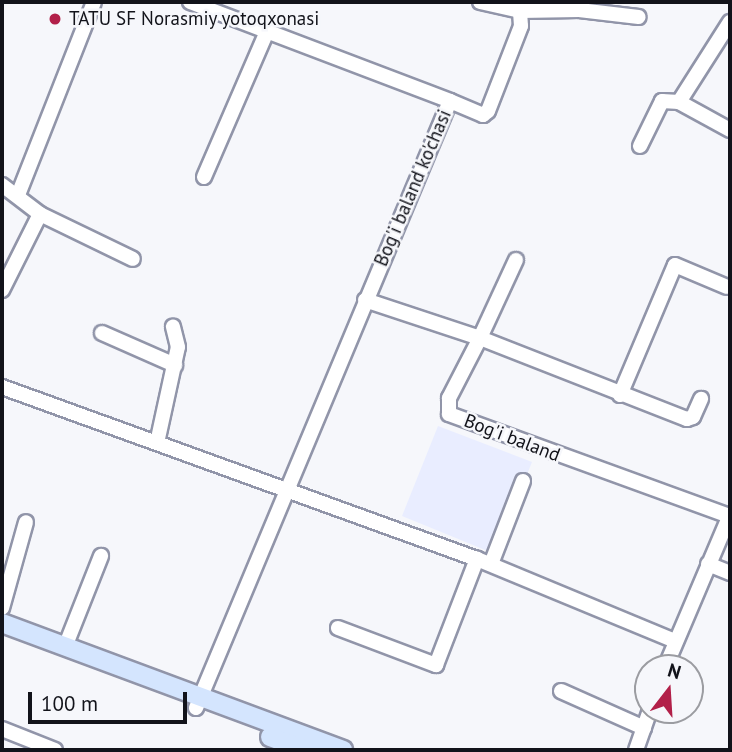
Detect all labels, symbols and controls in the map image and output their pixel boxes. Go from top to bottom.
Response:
place label: TATU SF Norasmiy yotoqxonasi [69,8,320,30]
marker: TATU SF Norasmiy yotoqxonasi [47,11,63,27]
street label: Bog'i baland ko'chasi [370,106,456,270]
street label: Bog'i baland [461,409,563,467]
north arrow [634,654,704,724]
text: N [665,658,684,684]
scale bar [32,678,191,722]
text: 100 m [41,690,98,717]

